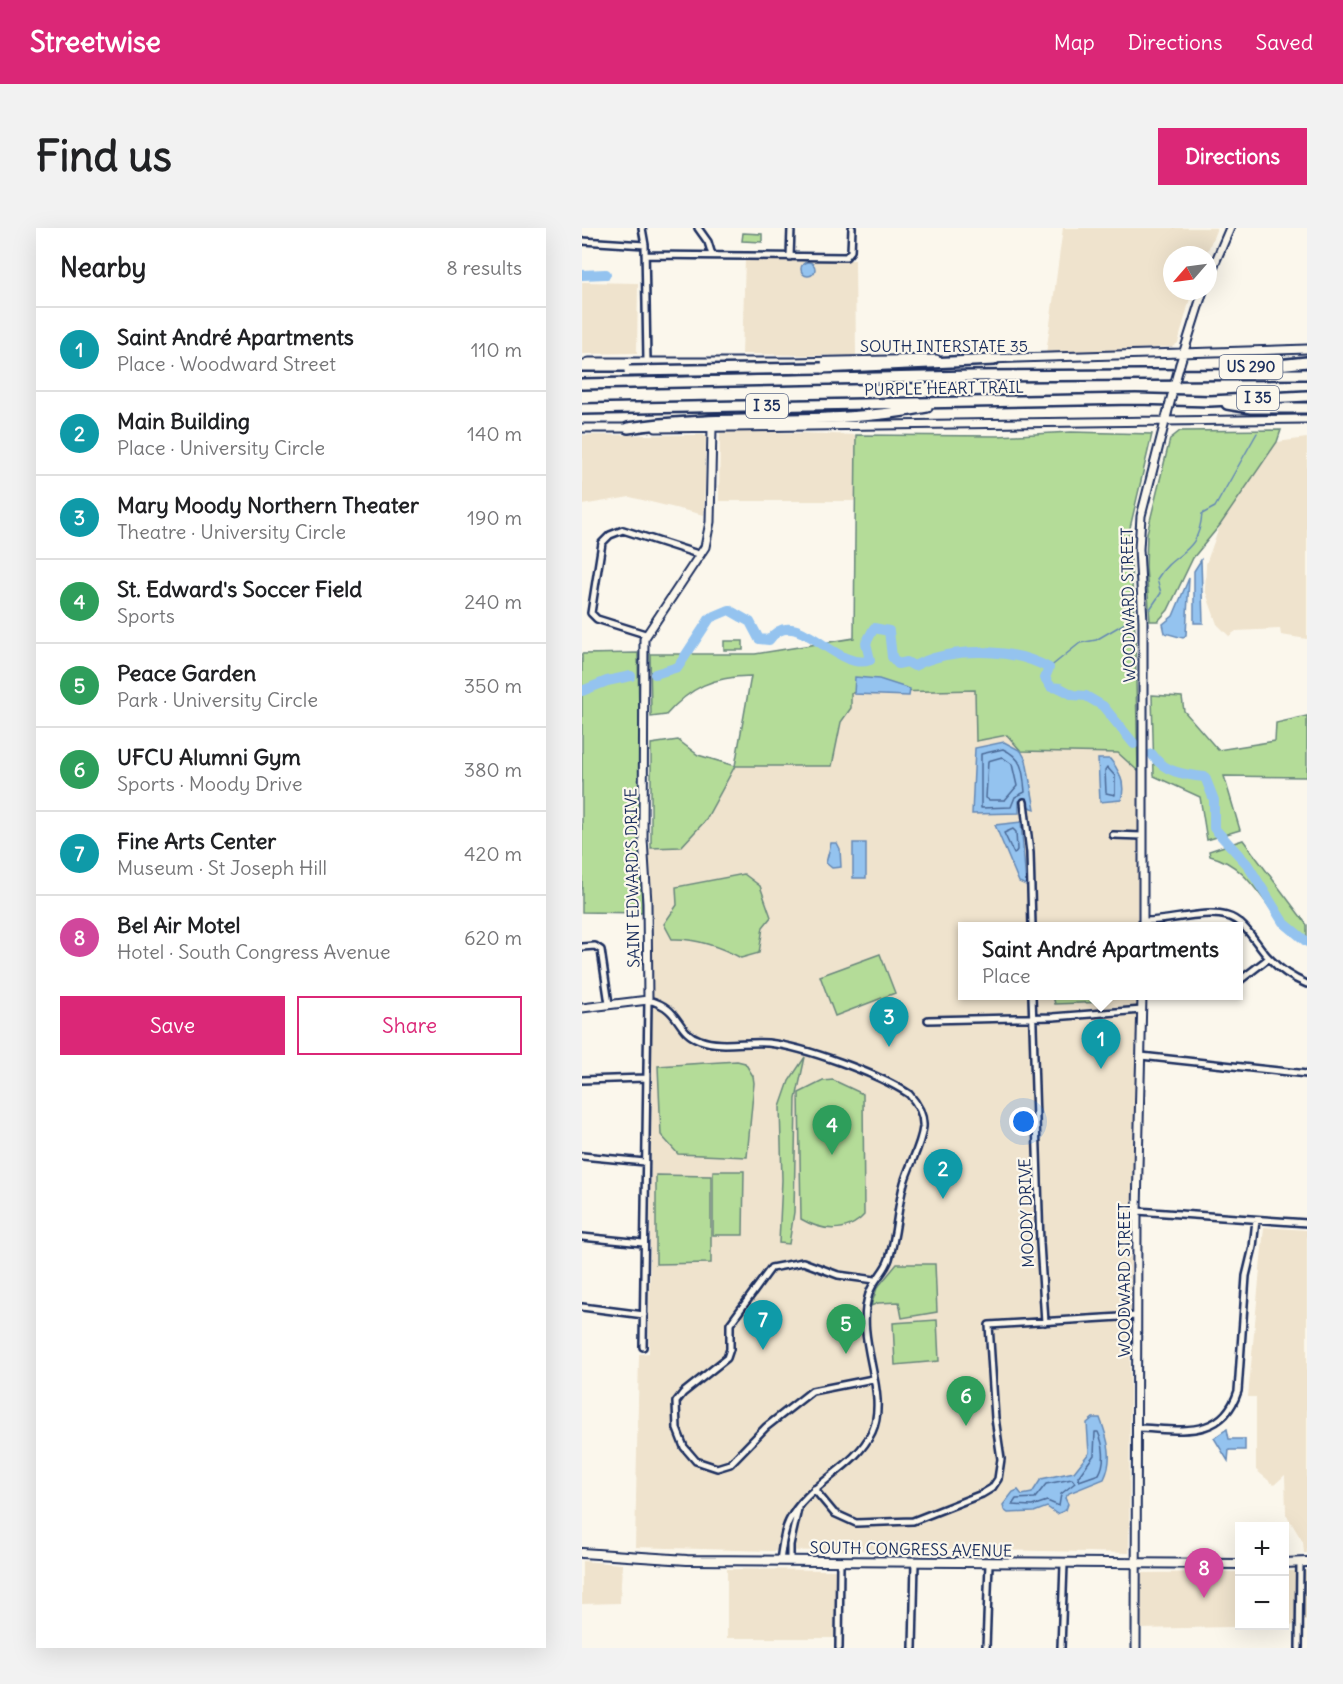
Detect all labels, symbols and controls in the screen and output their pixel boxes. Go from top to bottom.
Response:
text: Streetwise [30,24,161,60]
text: Map [1054,29,1095,56]
text: Directions [1128,29,1222,56]
text: Saved [1255,29,1313,56]
button: Directions [1158,128,1307,185]
text: Find us [36,130,172,182]
north arrow [1163,246,1217,300]
text: Nearby [60,251,146,284]
text: 8 results [446,255,522,280]
text: Saint André Apartments [117,323,354,351]
street label: SOUTH INTERSTATE 35 [860,336,1028,356]
text: 1 [76,337,83,362]
text: 110 m [471,337,522,362]
text: Place · Woodward Street [117,351,336,376]
road number: US 290 [1220,355,1282,379]
street label: PURPLE HEART TRAIL [864,377,1024,399]
road number: I 35 [1237,386,1279,410]
road number: I 35 [746,394,788,418]
text: Main Building [117,407,250,435]
text: 2 [74,421,85,446]
text: 140 m [467,421,522,446]
text: Place · University Circle [117,435,325,460]
text: Mary Moody Northern Theater [117,491,419,519]
text: 3 [74,505,85,530]
text: 190 m [467,505,522,530]
text: Theatre · University Circle [117,519,346,544]
street label: WOODWARD STREET [1117,527,1139,683]
text: St. Edward's Soccer Field [117,575,362,603]
text: 4 [74,589,85,614]
text: 240 m [464,589,522,614]
text: Sports [117,603,175,628]
text: Peace Garden [117,659,256,687]
text: 5 [74,673,85,698]
text: 350 m [464,673,522,698]
text: Park · University Circle [117,687,318,712]
text: UFCU Alumni Gym [117,743,301,771]
text: 6 [74,757,85,782]
text: 380 m [464,757,522,782]
text: Sports · Moody Drive [117,771,302,796]
street label: SAINT EDWARD'S DRIVE [620,788,644,968]
text: Fine Arts Center [117,827,276,855]
text: 7 [75,841,84,866]
text: 420 m [464,841,522,866]
text: Museum · St Joseph Hill [117,855,327,880]
text: Bel Air Motel [117,911,241,939]
popup [958,922,1243,1000]
text: 8 [74,925,85,950]
text: 620 m [464,925,522,950]
text: Saint André Apartments [982,935,1219,963]
text: Hotel · South Congress Avenue [117,939,391,964]
text: Place [982,963,1030,988]
button: Save [60,996,285,1055]
button: Share [297,996,522,1055]
pin: 3 [870,998,908,1047]
pin: 1 [1082,1020,1120,1069]
pin: 4 [812,1106,852,1155]
your location [1009,1107,1038,1136]
pin: 2 [924,1150,962,1199]
street label: MOODY DRIVE [1014,1158,1038,1268]
street label: WOODWARD STREET [1114,1203,1134,1357]
pin: 7 [744,1300,783,1350]
pin: 5 [826,1304,866,1354]
pin: 6 [946,1376,986,1426]
map controls [1235,1522,1289,1630]
button: + [1235,1522,1289,1576]
street label: SOUTH CONGRESS AVENUE [809,1537,1013,1561]
pin: 8 [1184,1548,1224,1598]
button: − [1235,1576,1289,1630]

